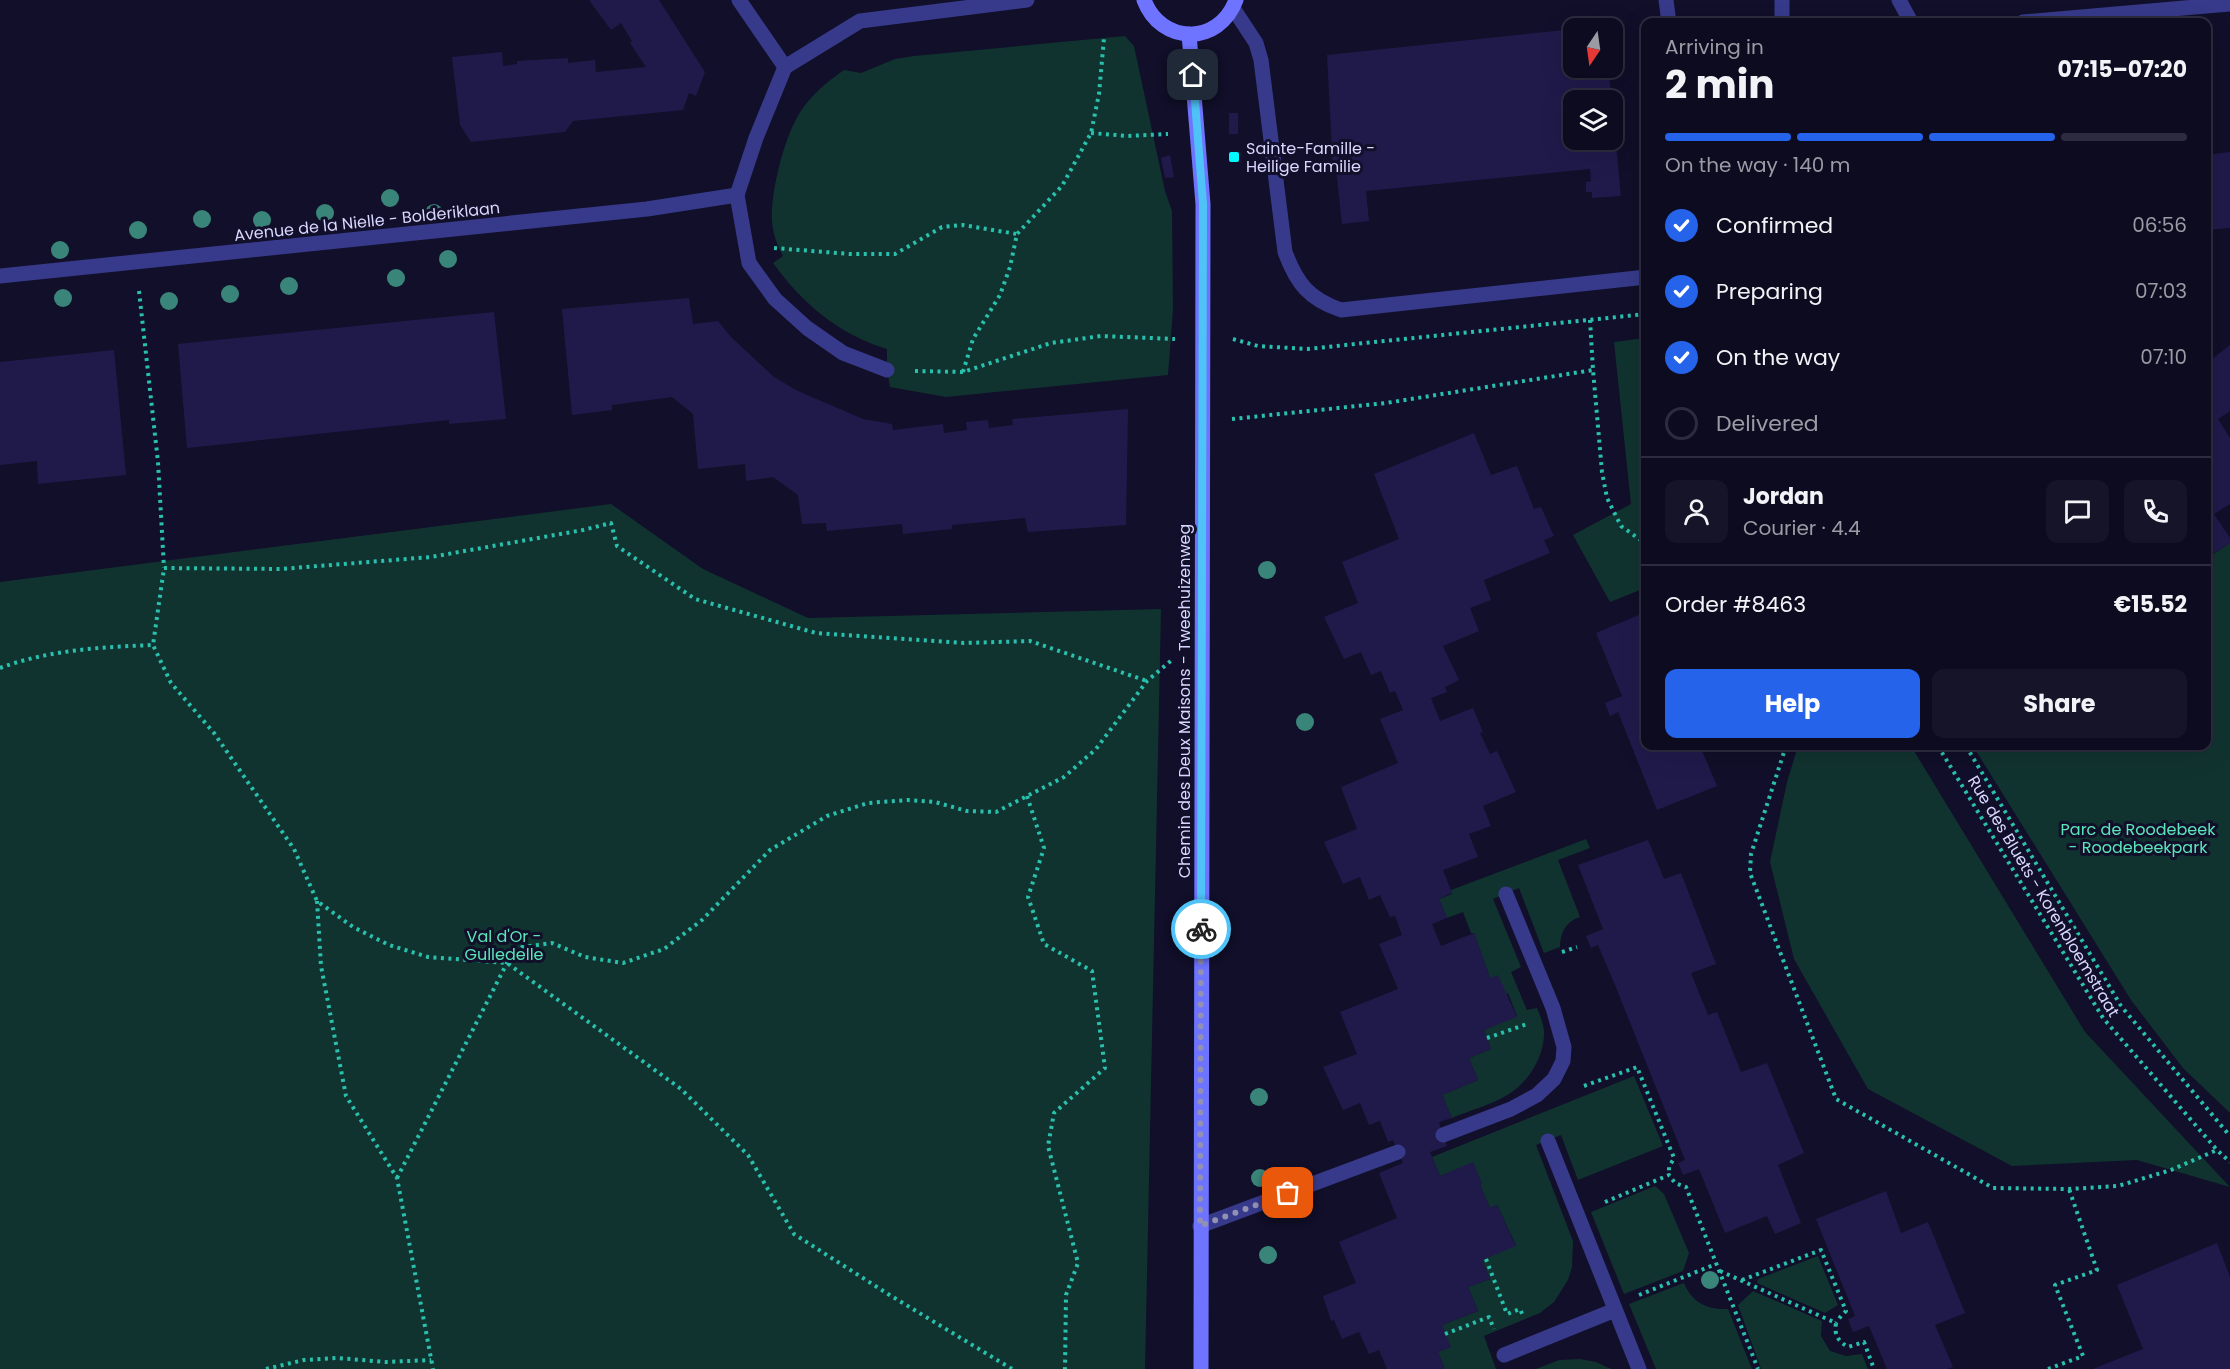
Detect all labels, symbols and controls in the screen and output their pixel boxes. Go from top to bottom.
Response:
north arrow [1563,18,1623,78]
map controls [1563,18,1623,150]
text: Arriving in [1665,33,1764,61]
pin [1167,49,1218,100]
text: 07:15–07:20 [2058,54,2187,85]
text: 2 min [1665,57,1775,112]
icon: home [1176,58,1209,91]
button: layers [1563,90,1623,150]
place label: Sainte-Famille - Heilige Familie [1246,137,1375,178]
marker: Sainte-Famille - Heilige Familie [1227,150,1241,164]
text: On the way · 140 m [1665,151,1850,179]
street label: Avenue de la Nielle - Bolderiklaan [233,196,501,247]
icon: check [1665,209,1698,242]
text: Confirmed [1716,210,1833,241]
text: 06:56 [2132,211,2187,239]
icon: check [1665,275,1698,308]
text: Preparing [1716,276,1823,307]
text: 07:03 [2135,277,2187,305]
icon: check [1665,341,1698,374]
text: On the way [1716,342,1840,373]
text: 07:10 [2140,343,2187,371]
text: Delivered [1716,408,1819,439]
button: person [1665,480,1728,543]
button: chat [2046,480,2109,543]
button: phone [2124,480,2187,543]
text: Jordan [1743,481,1824,512]
text: Courier · 4.4 [1743,514,1861,542]
street label: Chemin des Deux Maisons - Tweehuizenweg [1173,524,1196,878]
text: Order #8463 [1665,589,1806,620]
text: €15.52 [2114,589,2187,620]
button: Help [1665,669,1920,738]
button: Share [1932,669,2187,738]
street label: Rue des Bluets - Korenbloemstraat [1962,771,2125,1021]
park label: Parc de Roodebeek - Roodebeekpark [2061,818,2216,859]
courier [1171,899,1231,959]
icon: bike [1185,913,1218,946]
park label: Val d'Or - Gulledelle [464,925,544,966]
pin [1262,1167,1313,1218]
icon: bag [1271,1176,1304,1209]

